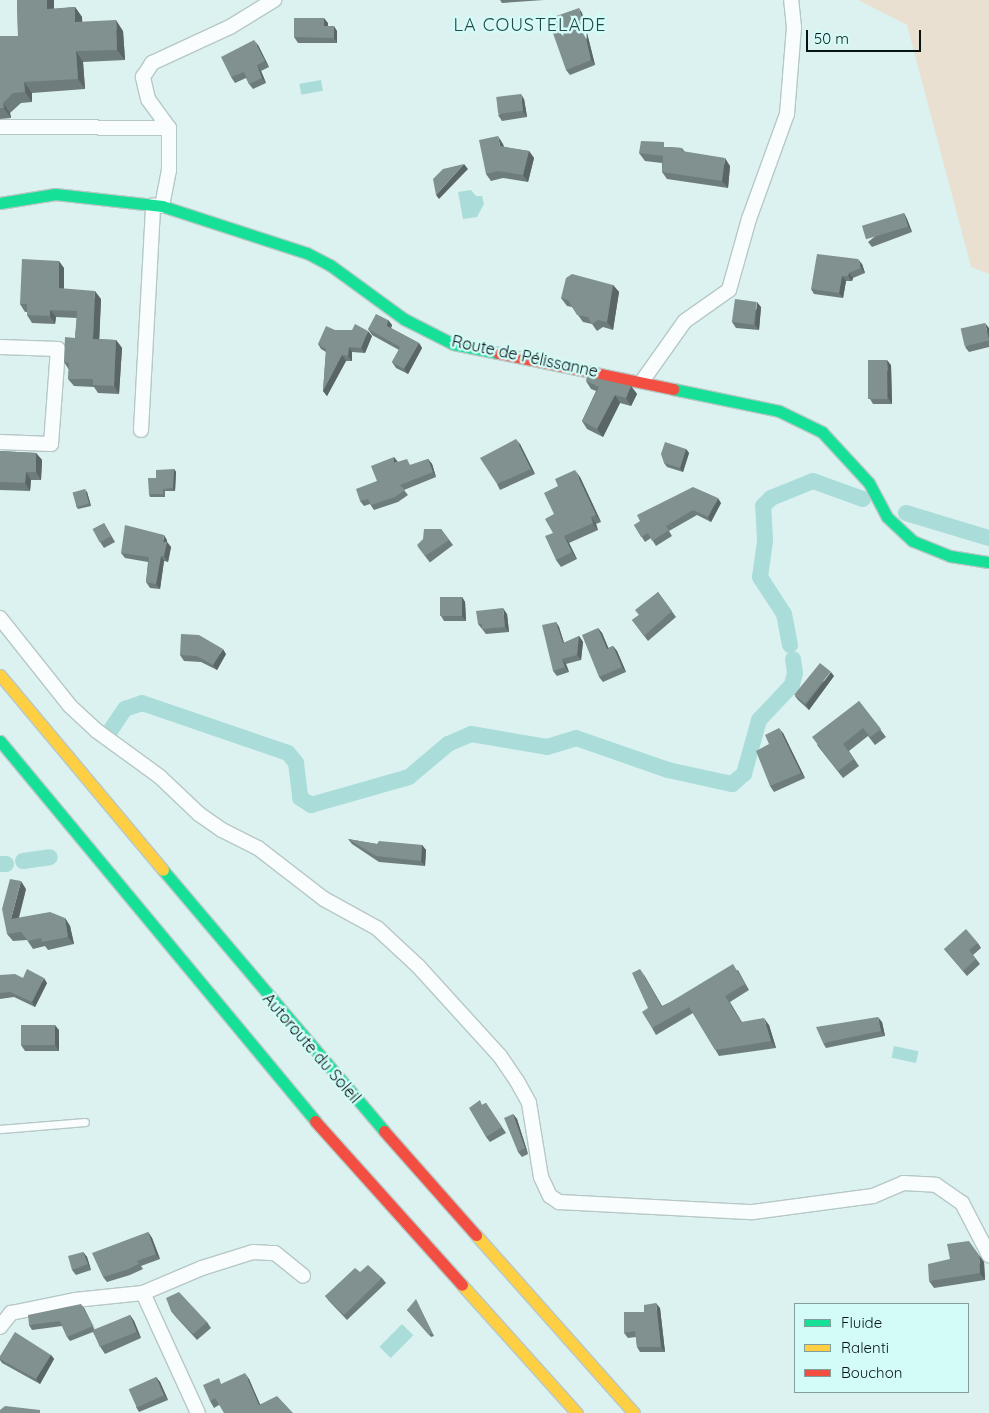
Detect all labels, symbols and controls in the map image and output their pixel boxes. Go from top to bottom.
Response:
district label: LA COUSTELADE [452,14,608,36]
scale bar [809,20,924,52]
text: 50 m [814,29,849,48]
street label: Route de Pélissanne [450,331,600,381]
street label: Autoroute du Soleil [259,989,365,1107]
legend [794,1303,969,1393]
text: Fluide [841,1313,882,1332]
text: Ralenti [841,1338,889,1357]
text: Bouchon [841,1363,902,1382]

